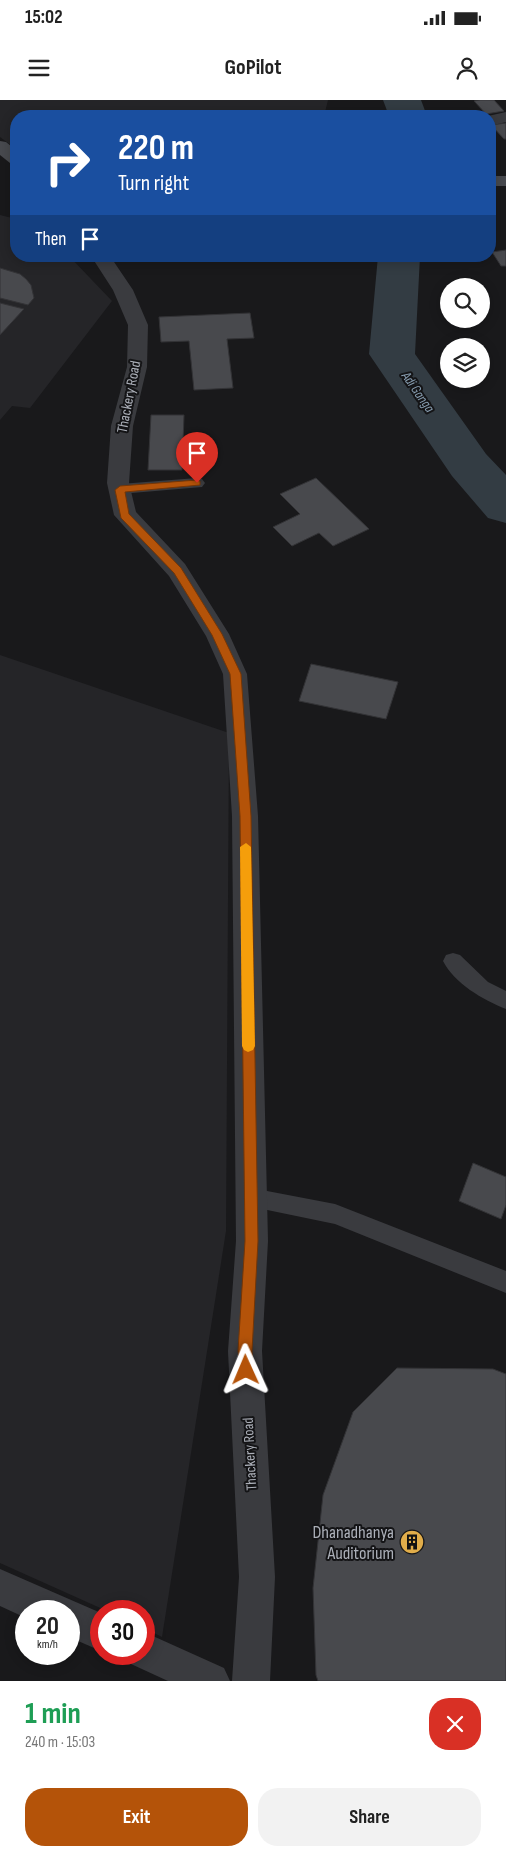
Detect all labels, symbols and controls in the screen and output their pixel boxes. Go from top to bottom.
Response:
text: 15:02 [25,6,62,29]
icon: menu [25,54,53,82]
text: GoPilot [225,54,281,81]
icon: person [453,54,481,82]
text: 220 m [118,127,194,170]
icon: right [35,130,100,195]
text: Turn right [118,170,189,197]
icon: arrive [76,225,104,253]
text: Then [35,228,66,251]
map controls [440,278,490,388]
button: search [440,278,490,328]
button: layers [440,338,490,388]
street label: Thackery Road [113,359,145,435]
water label: Adi Ganga [397,367,438,416]
pin [176,432,218,483]
icon: arrive [183,439,211,467]
position arrow [219,1343,271,1395]
street label: Thackery Road [239,1417,261,1491]
place label: Dhanadhanya Auditorium [312,1522,394,1564]
building icon: Dhanadhanya Auditorium [399,1529,425,1555]
speed limit sign: 30 [90,1600,155,1665]
text: 20 [36,1611,59,1642]
text: km/h [37,1637,58,1652]
text: 1 min [25,1696,81,1732]
button: close [429,1698,481,1750]
text: 240 m · 15:03 [25,1733,95,1752]
button: Exit [25,1788,248,1846]
button: Share [258,1788,481,1846]

